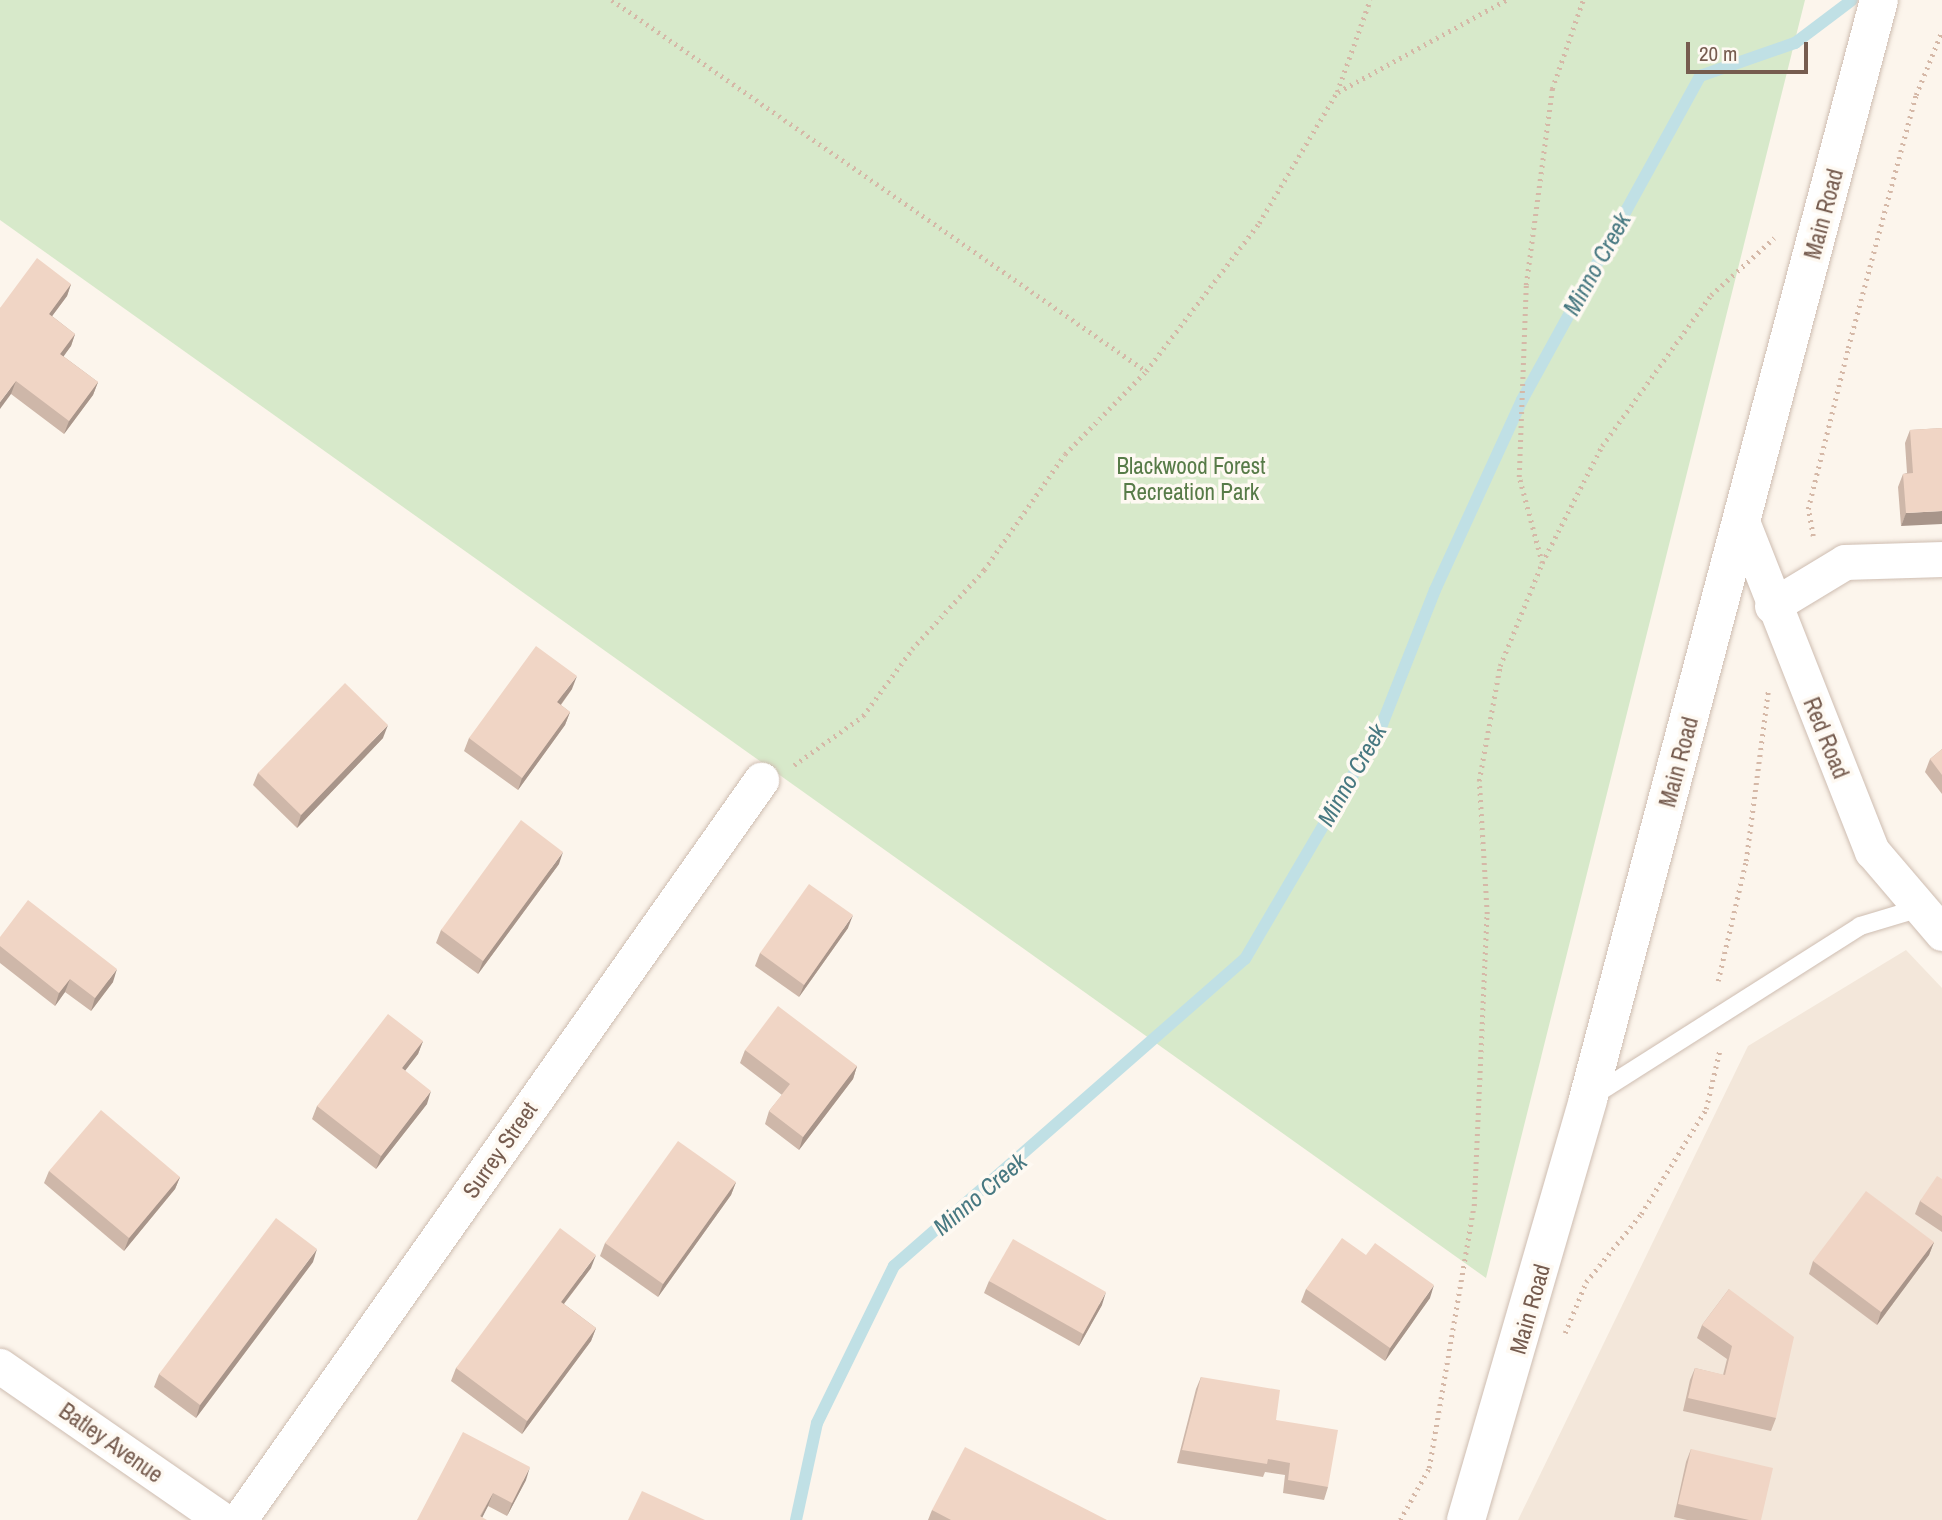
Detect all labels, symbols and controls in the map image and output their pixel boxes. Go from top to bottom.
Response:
scale bar [1690,28,1812,72]
text: 20 m [1699,39,1737,68]
street label: Main Road [1799,166,1849,262]
water label: Minno Creek [1557,208,1637,320]
park label: Blackwood Forest Recreation Park [1117,452,1265,506]
street label: Red Road [1797,693,1855,783]
street label: Main Road [1654,714,1704,810]
water label: Minno Creek [1311,719,1393,831]
street label: Surrey Street [457,1097,543,1203]
water label: Minno Creek [928,1147,1032,1241]
street label: Main Road [1504,1261,1556,1357]
street label: Batley Avenue [53,1397,169,1489]

